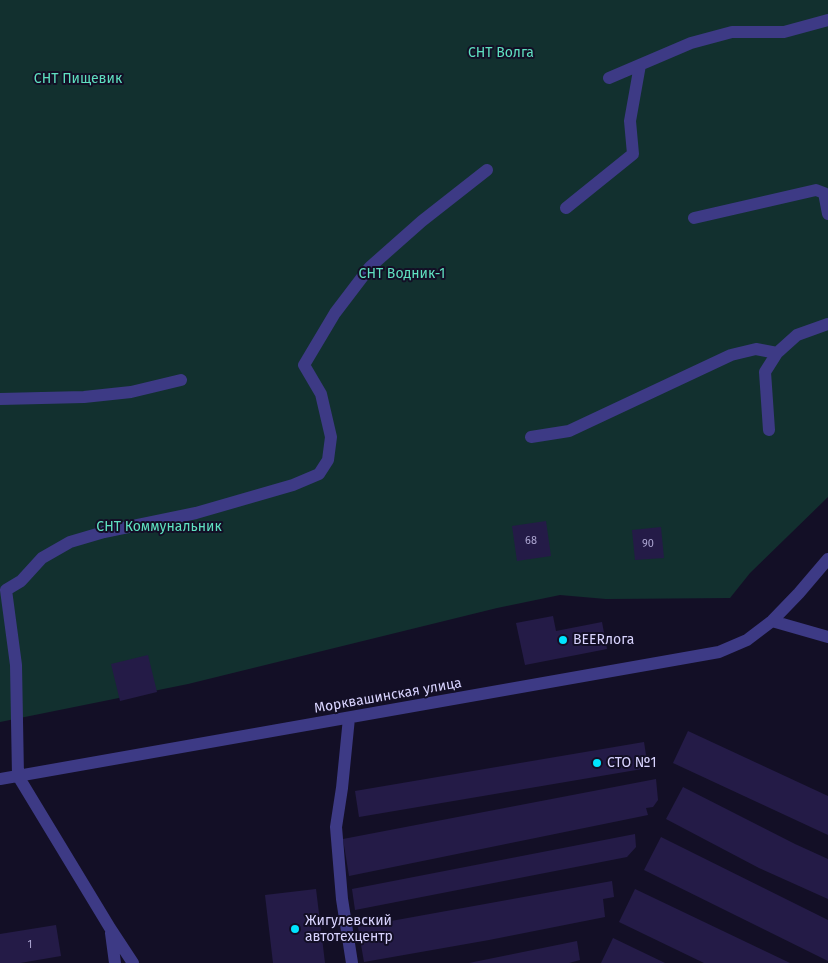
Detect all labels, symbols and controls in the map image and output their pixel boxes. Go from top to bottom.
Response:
park label: СНТ Волга [468,45,534,61]
park label: СНТ Пищевик [34,71,122,87]
park label: СНТ Водник-1 [359,266,445,282]
park label: СНТ Коммунальник [96,519,222,535]
house number: 68 [525,534,537,548]
house number: 90 [642,537,654,551]
place label: BEERлога [573,632,634,648]
marker: BEERлога [557,634,569,646]
street label: Морквашинская улица [313,675,463,717]
place label: СТО №1 [607,755,657,771]
marker: СТО №1 [591,757,603,769]
place label: Жигулевский автотехцентр [305,913,393,946]
marker: Жигулевский автотехцентр [289,923,301,935]
house number: 1 [28,938,32,952]

